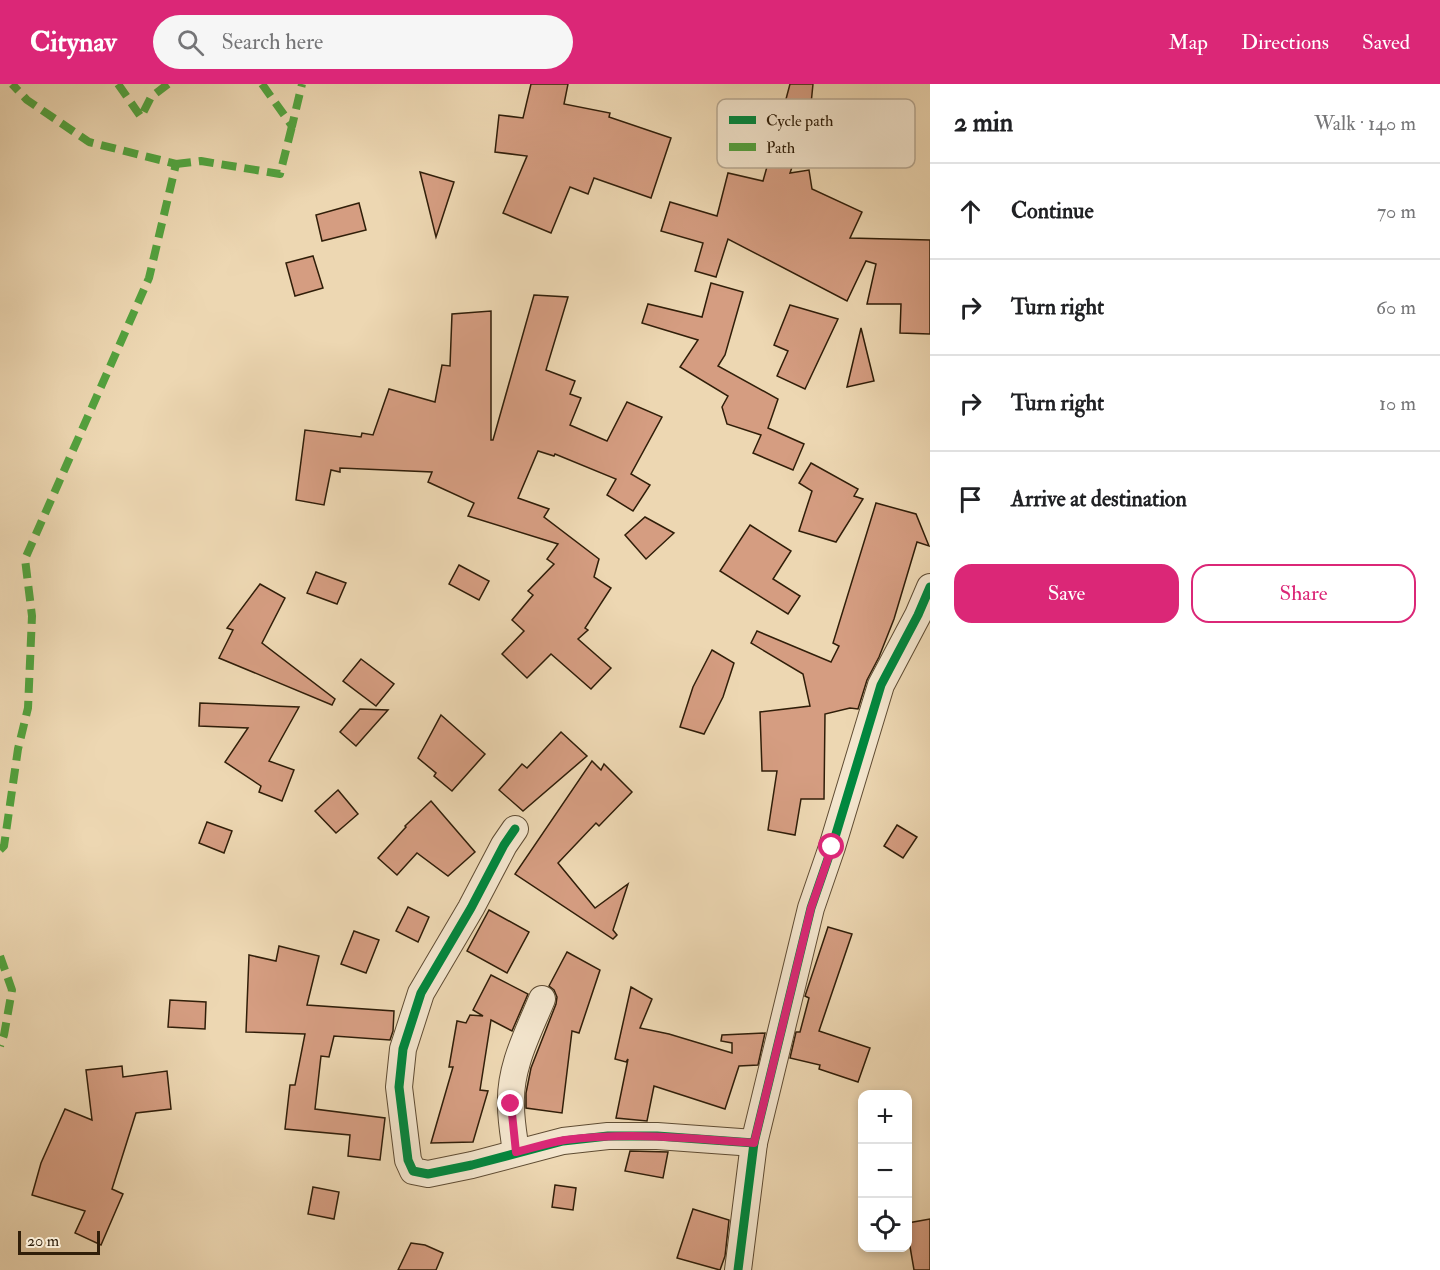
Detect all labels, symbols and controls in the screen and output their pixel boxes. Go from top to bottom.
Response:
search box [153,15,573,69]
text: Citynav [30,25,117,60]
icon: search [174,26,207,59]
text: Search here [222,28,323,56]
text: Map [1168,29,1208,56]
text: Directions [1241,29,1329,56]
text: Saved [1362,29,1410,56]
legend [717,99,915,168]
text: 2 min [954,107,1013,139]
text: Cycle path [766,111,834,132]
text: Walk · 140 m [1314,111,1416,136]
text: Path [766,138,796,158]
icon: ahead [954,195,987,228]
text: Continue [1011,197,1094,225]
text: 70 m [1377,199,1416,224]
icon: right [954,291,987,324]
text: Turn right [1011,293,1104,321]
text: 60 m [1376,295,1416,320]
icon: right [954,387,987,420]
text: Turn right [1011,389,1104,417]
text: 10 m [1379,391,1416,416]
icon: arrive [954,483,987,516]
text: Arrive at destination [1011,485,1187,513]
button: Save [954,564,1179,623]
button: Share [1191,564,1416,623]
route start [818,833,844,859]
route end [497,1090,523,1116]
map controls [858,1090,912,1252]
button: + [858,1090,912,1144]
button: − [858,1144,912,1198]
button: locate [858,1198,912,1252]
scale bar [18,1228,100,1256]
text: 20 m [27,1231,59,1251]

